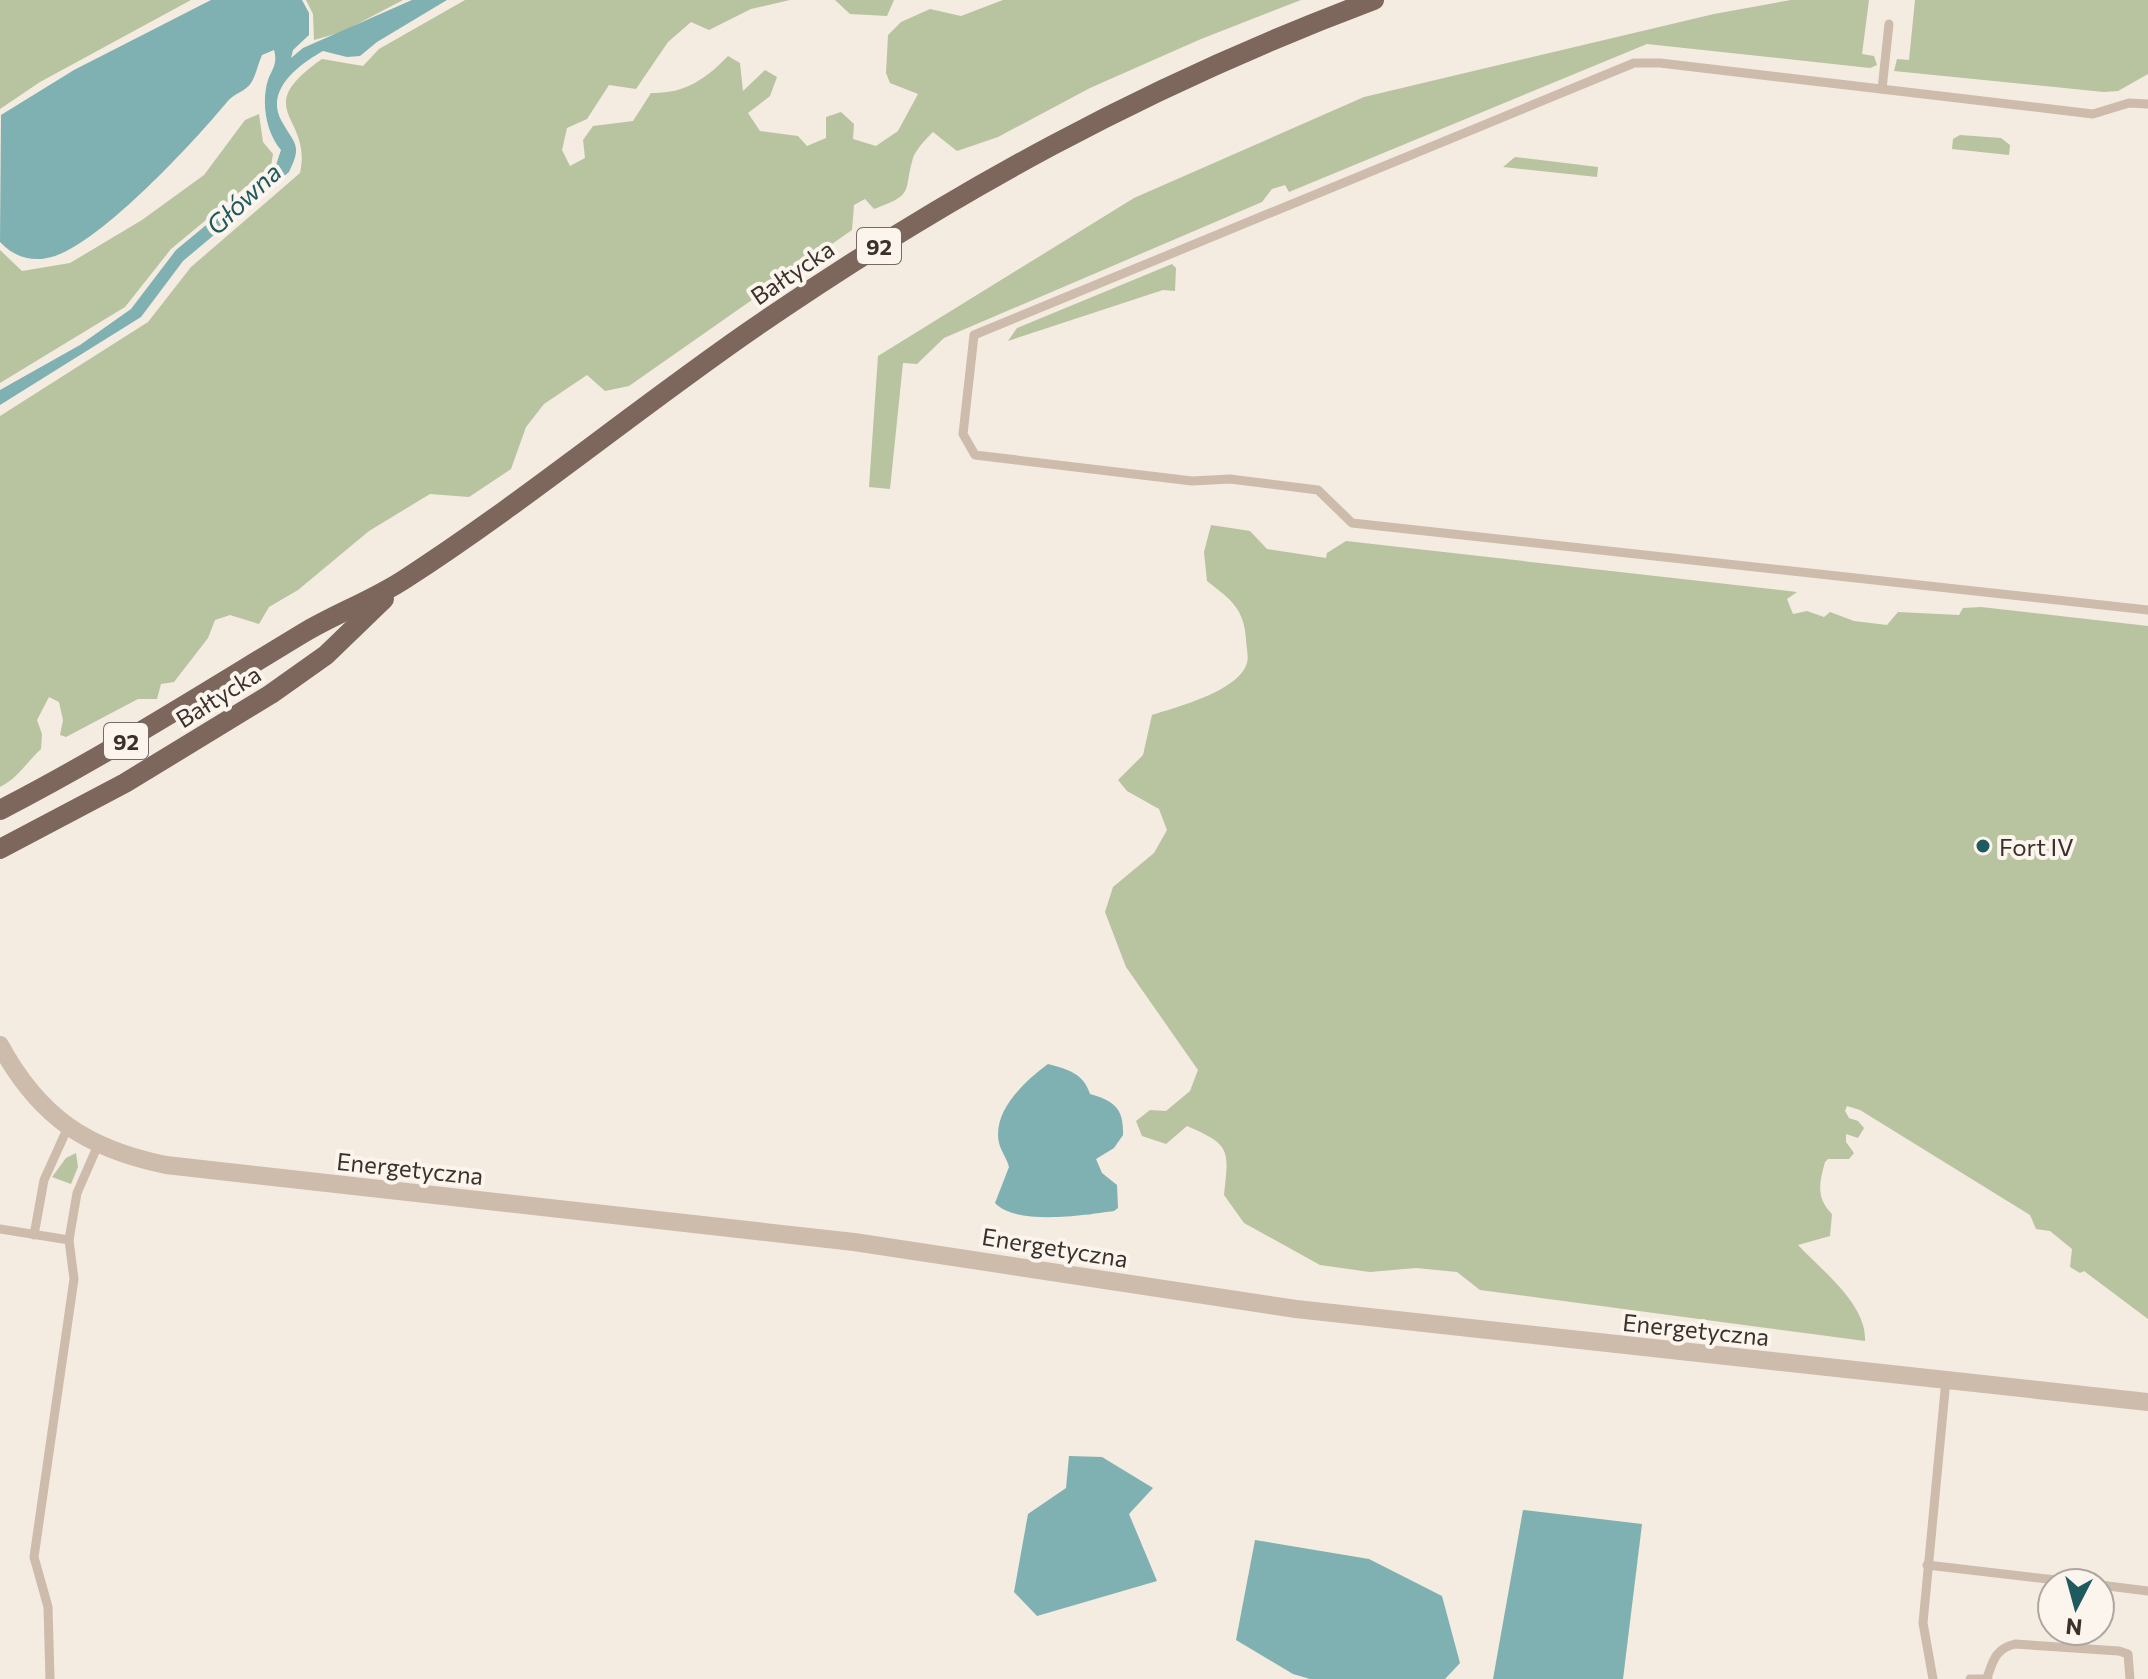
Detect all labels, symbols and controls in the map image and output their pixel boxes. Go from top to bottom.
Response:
water label: Główna [199,156,287,240]
road number: 92 [857,228,901,264]
street label: Bałtycka [745,234,839,310]
street label: Bałtycka [170,659,266,733]
road number: 92 [104,723,148,759]
place label: Fort IV [1999,832,2074,861]
marker: Fort IV [1974,837,1992,855]
street label: Energetyczna [335,1146,485,1190]
street label: Energetyczna [980,1221,1130,1273]
street label: Energetyczna [1621,1307,1771,1351]
north arrow [2036,1567,2116,1647]
text: N [2064,1613,2083,1642]

